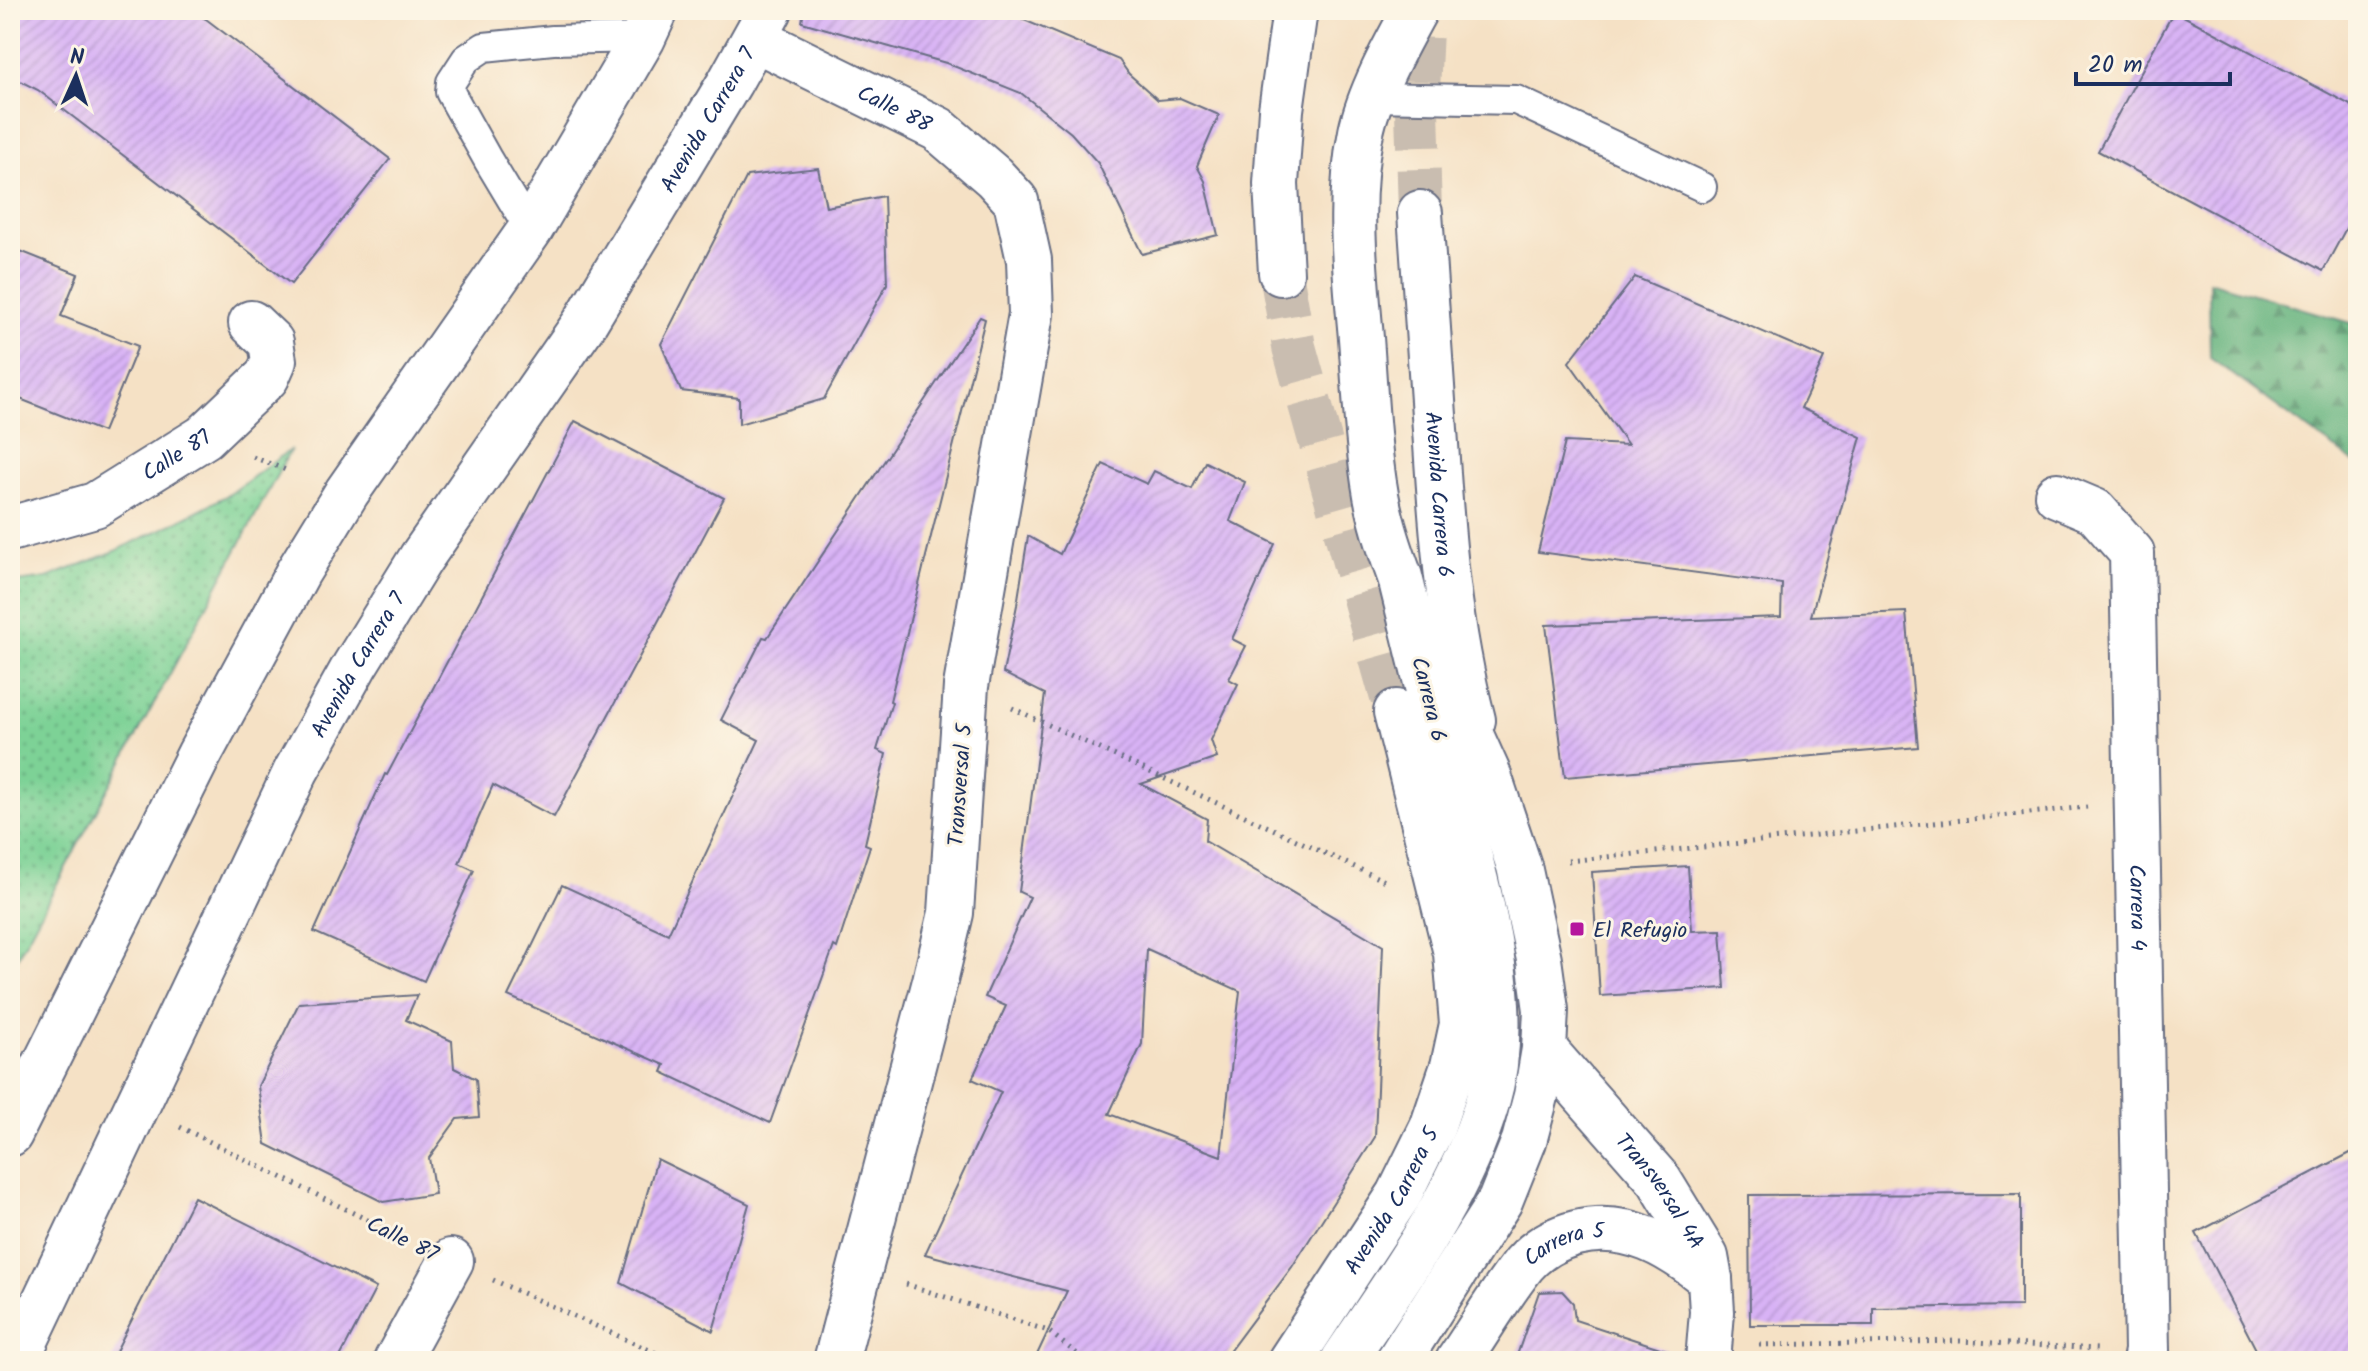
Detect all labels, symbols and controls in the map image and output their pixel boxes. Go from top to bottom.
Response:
north arrow [36,36,116,116]
scale bar [2076,36,2230,86]
text: N [69,41,85,76]
street label: Avenida Carrera 7 [652,41,766,200]
text: 20 m [2088,46,2143,85]
street label: Calle 88 [850,77,938,144]
street label: Avenida Carrera 6 [1414,410,1462,579]
street label: Calle 87 [136,422,222,492]
street label: Avenida Carrera 7 [303,585,416,745]
street label: Carrera 6 [1400,653,1455,746]
street label: Transversal 5 [940,722,983,848]
street label: Carrera 4 [2118,864,2154,951]
place label: El Refugio [1593,914,1687,949]
marker: El Refugio [1568,920,1586,938]
street label: Avenida Carrera 5 [1336,1121,1450,1283]
street label: Transversal 4A [1605,1126,1712,1257]
street label: Calle 87 [360,1208,445,1273]
street label: Carrera 5 [1516,1214,1606,1276]

